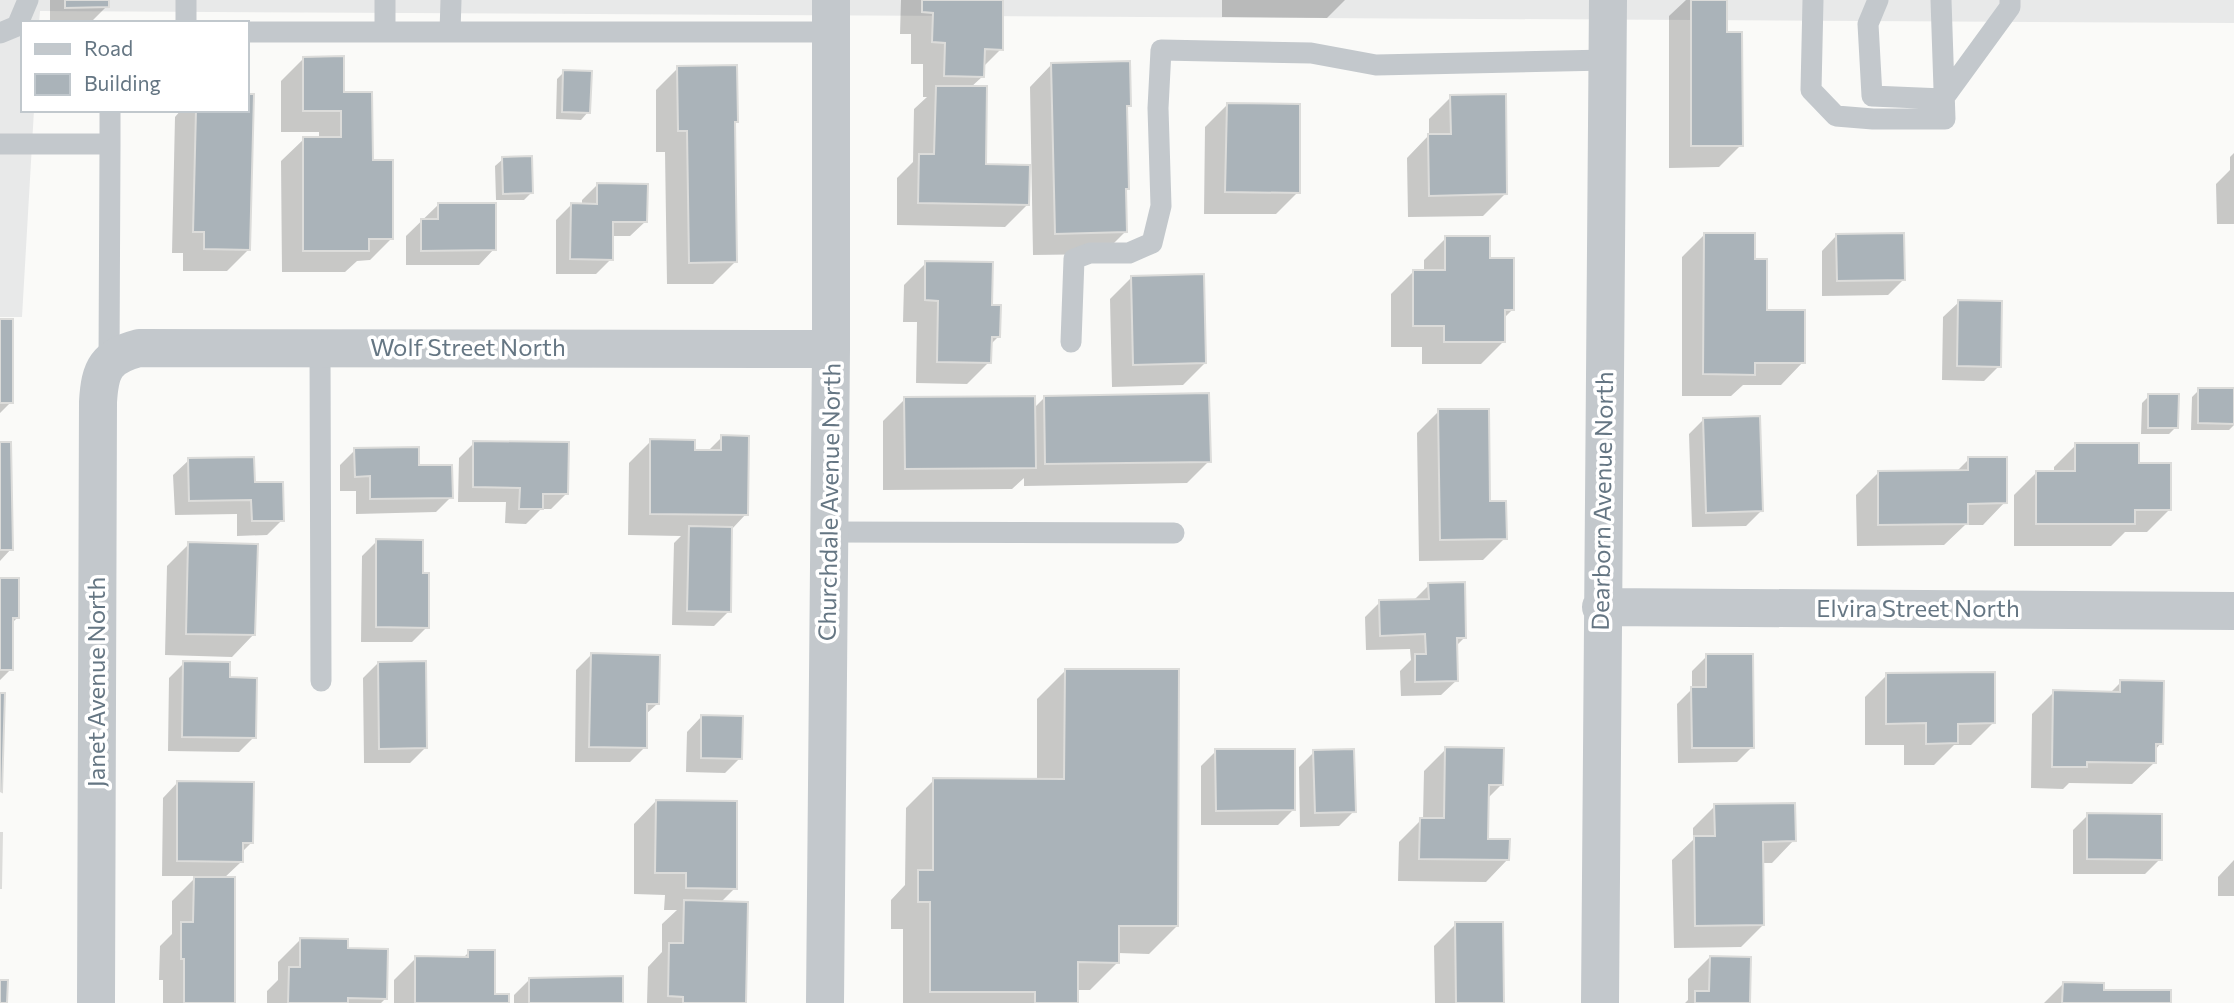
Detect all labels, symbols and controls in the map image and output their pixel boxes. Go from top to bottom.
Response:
legend [21,21,248,112]
text: Road [84,35,133,60]
text: Building [84,70,161,95]
street label: Wolf Street North [370,332,566,361]
street label: Churchdale Avenue North [812,363,845,641]
street label: Dearborn Avenue North [1585,371,1618,631]
street label: Janet Avenue North [81,577,110,787]
street label: Elvira Street North [1816,593,2020,622]

